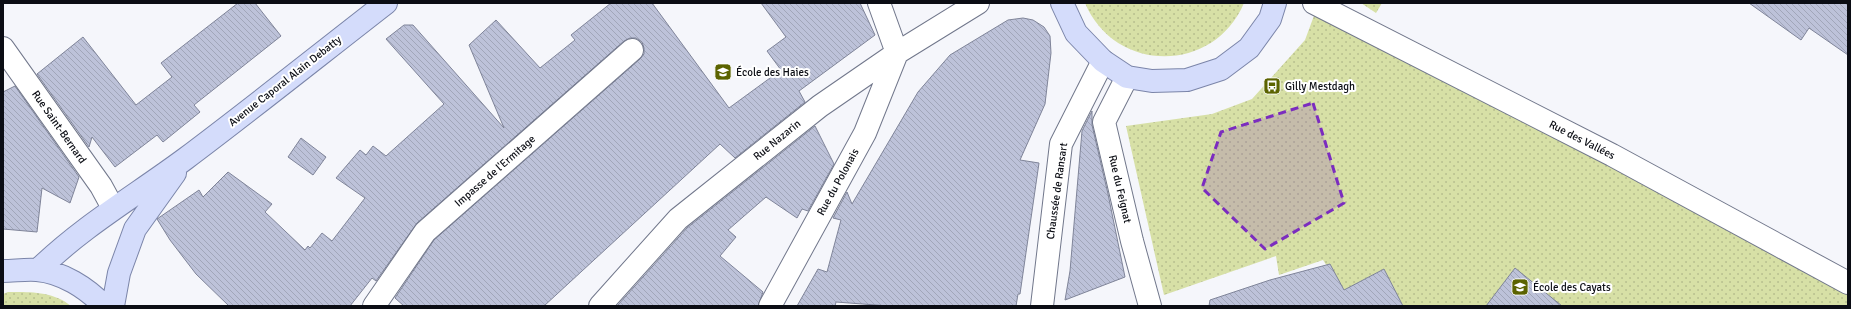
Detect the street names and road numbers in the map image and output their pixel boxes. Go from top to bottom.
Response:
street label: Avenue Caporal Alain Debatty [226,32,345,129]
street label: Rue Saint-Bernard [29,88,89,166]
street label: Rue Nazarin [751,117,803,163]
street label: Rue des Vallées [1547,118,1617,162]
street label: Impasse de l'Ermitage [452,132,538,210]
street label: Chaussée de Ransart [1044,142,1070,240]
street label: Rue du Polonais [814,146,862,218]
street label: Rue du Feignat [1106,154,1134,225]

